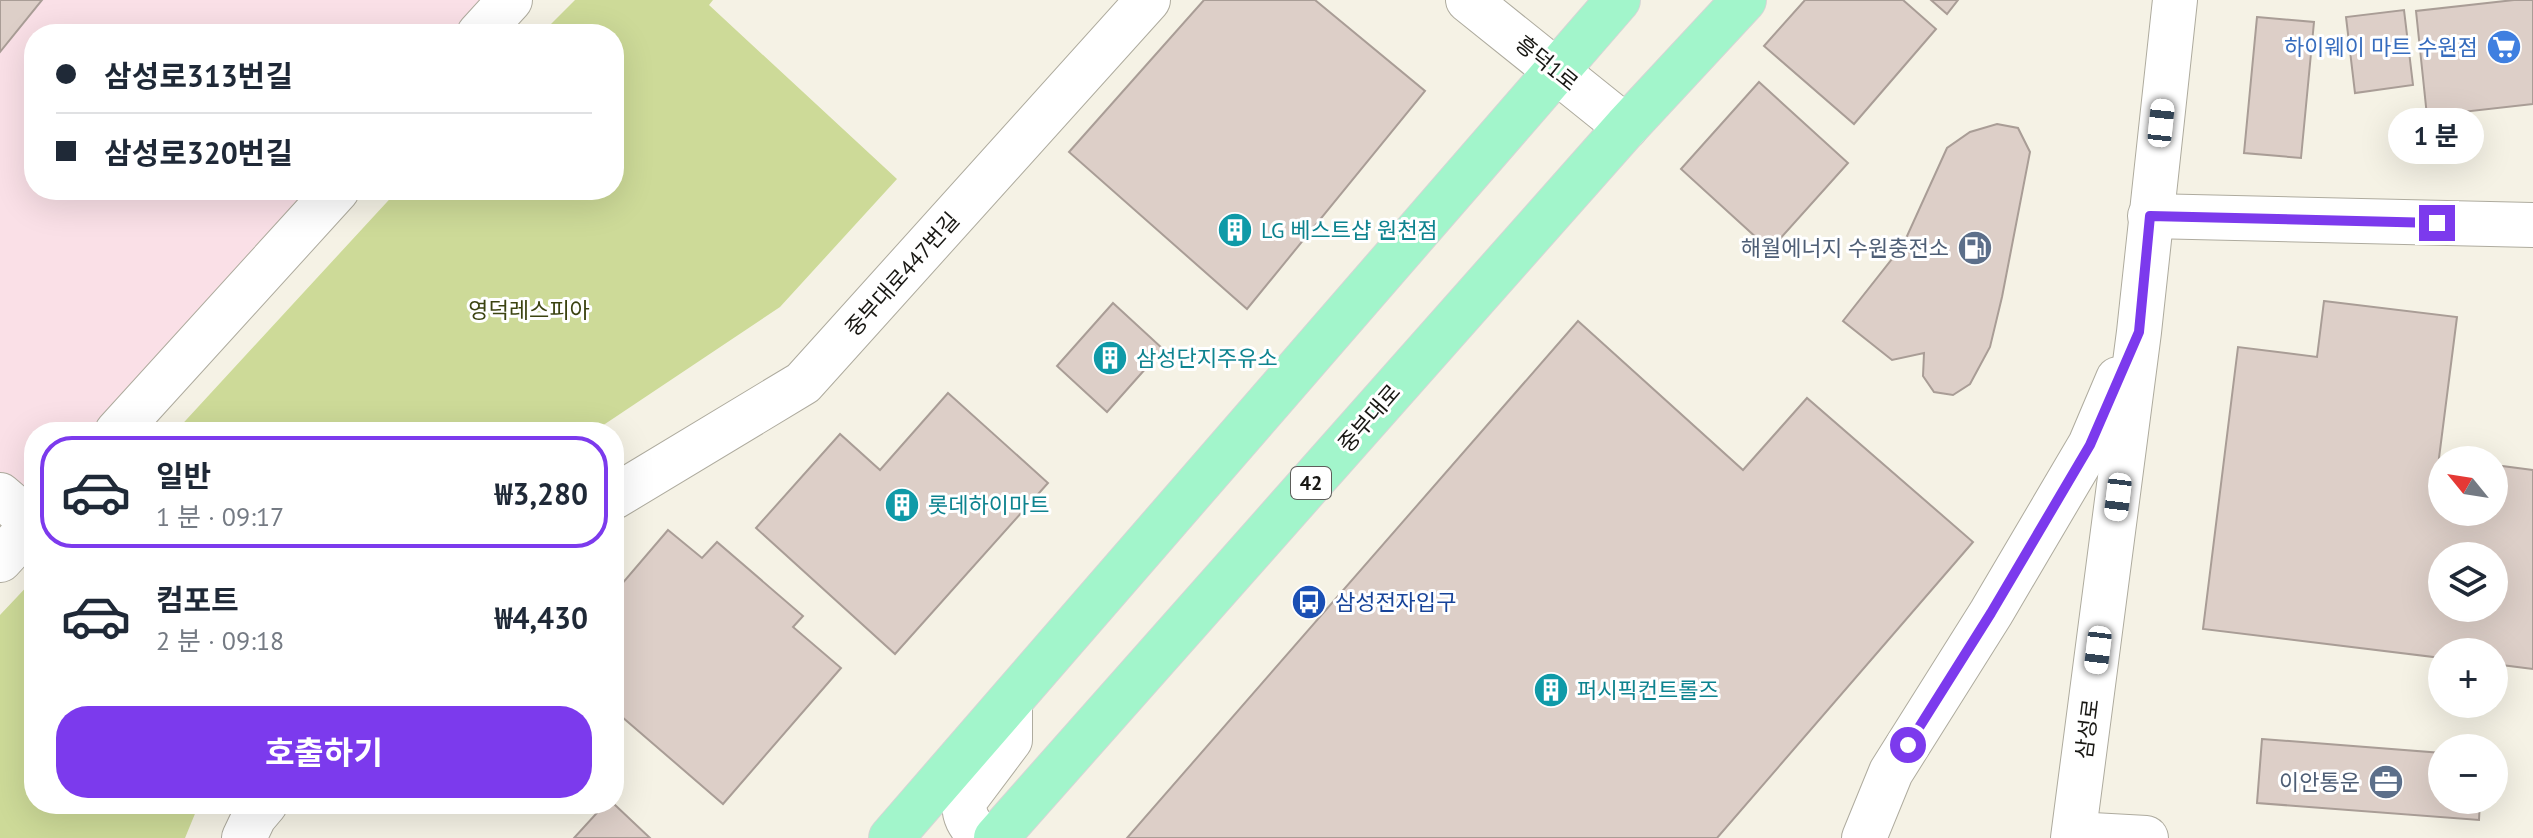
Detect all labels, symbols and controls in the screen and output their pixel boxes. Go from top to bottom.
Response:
supermarket icon: 하이웨이 마트 수원점 [2485,28,2523,66]
street label: 흥덕1로 [1510,29,1584,97]
place label: 하이웨이 마트 수원점 [2284,33,2478,61]
text: 삼성로313번길 [104,56,293,95]
car [2147,98,2175,148]
callout: 1 분 [2389,107,2485,163]
text: 1 분 [2413,119,2459,152]
text: 삼성로320번길 [104,133,293,172]
route end [2419,205,2455,241]
street label: 중부대로447번길 [839,206,965,342]
building icon: LG 베스트샵 원천점 [1216,211,1254,249]
place label: LG 베스트샵 원천점 [1261,216,1438,244]
fuel station icon: 해월에너지 수원충전소 [1956,229,1994,267]
place label: 해월에너지 수원충전소 [1741,234,1949,262]
park label: 영덕레스피아 [468,296,590,324]
building icon: 삼성단지주유소 [1091,339,1129,377]
place label: 삼성단지주유소 [1136,344,1278,372]
street label: 중부대로 [1332,378,1406,458]
north arrow [2428,446,2508,526]
map controls [2428,446,2508,814]
icon: car [60,456,132,528]
text: 일반 [156,456,211,495]
road number: 42 [1291,467,1331,499]
car [2103,472,2133,522]
text: ₩3,280 [495,474,588,513]
building icon: 롯데하이마트 [883,486,921,524]
place label: 롯데하이마트 [928,491,1049,519]
text: 1 분 · 09:17 [156,500,284,533]
button: layers [2428,542,2508,622]
icon: car [60,580,132,652]
text: 컴포트 [156,580,239,619]
bus stop icon: 삼성전자입구 [1290,583,1328,621]
place label: 삼성전자입구 [1335,588,1456,616]
text: ₩4,430 [495,598,588,637]
text: 2 분 · 09:18 [156,624,284,657]
car [2083,625,2113,675]
button: + [2428,638,2508,718]
building icon: 퍼시픽컨트롤즈 [1532,671,1570,709]
place label: 퍼시픽컨트롤즈 [1577,676,1719,704]
street label: 삼성로 [2069,697,2105,761]
button: 호출하기 [56,706,592,798]
route start [1890,727,1926,763]
button: − [2428,734,2508,814]
office icon: 이안통운 [2367,763,2405,801]
place label: 이안통운 [2279,768,2360,796]

